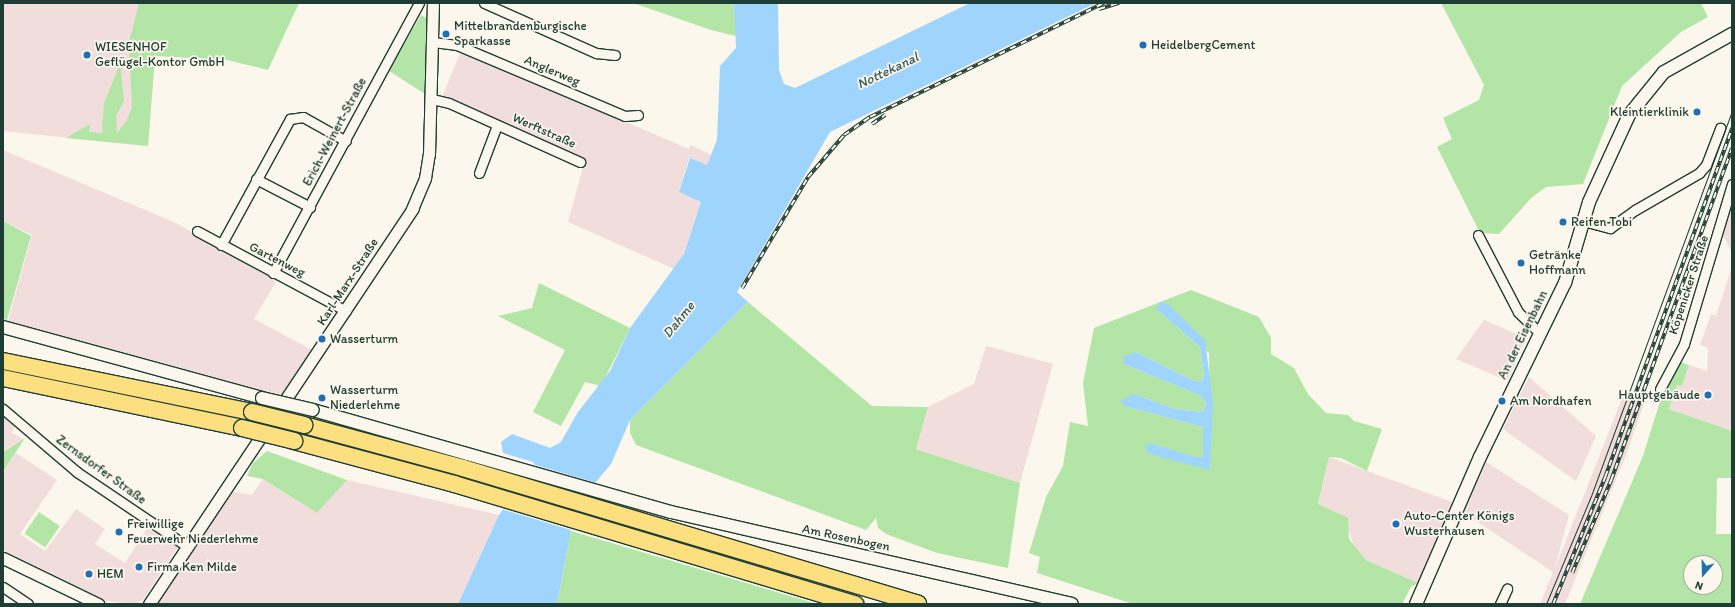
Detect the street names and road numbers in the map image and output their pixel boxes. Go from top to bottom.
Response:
street label: Anglerweg [522,52,582,90]
street label: Erich-Weinert-Straße [300,75,370,189]
street label: Werftstraße [510,110,578,152]
street label: Köpenicker Straße [1666,234,1712,336]
street label: Karl-Marx-Straße [314,235,382,329]
street label: Gartenweg [246,239,308,281]
street label: An der Eisenbahn [1495,288,1551,382]
street label: Zernsdorfer Straße [53,432,149,508]
street label: Am Rosenbogen [801,521,891,555]

